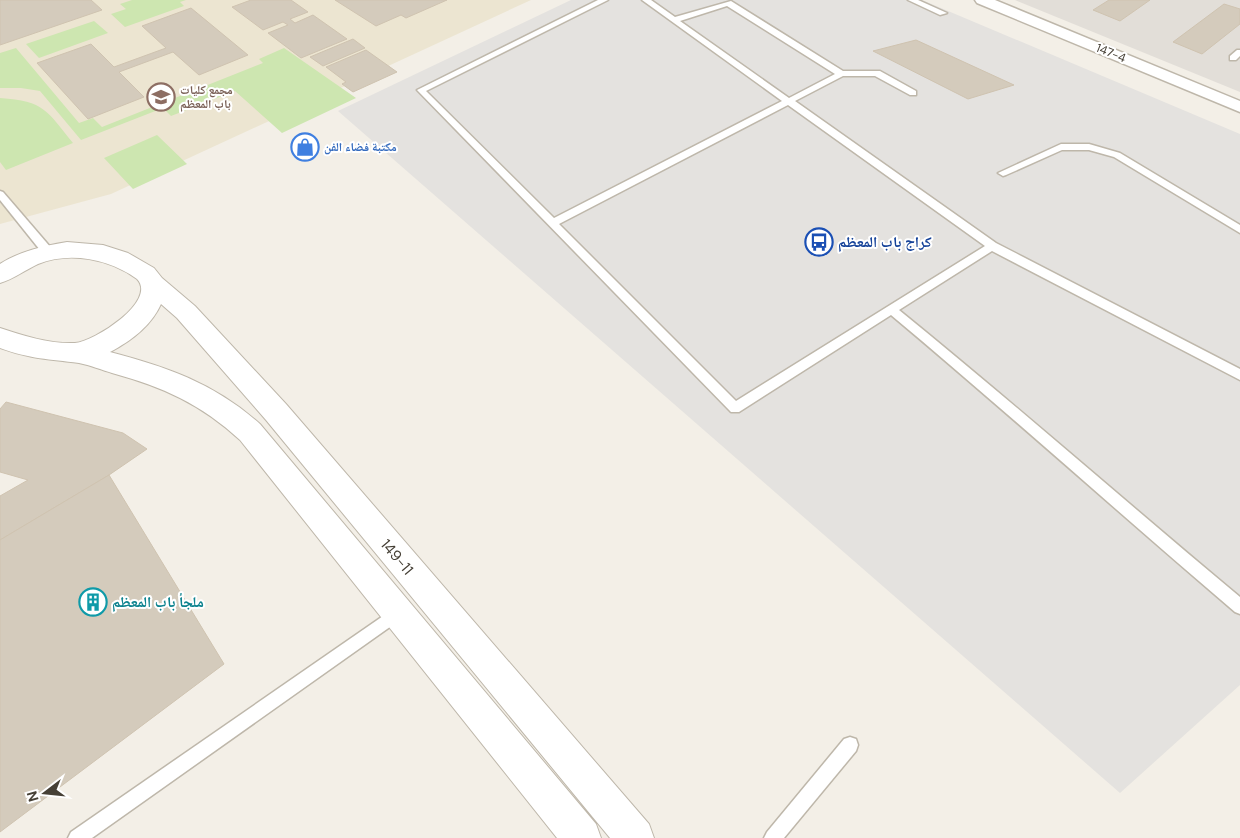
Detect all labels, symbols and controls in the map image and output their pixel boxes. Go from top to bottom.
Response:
street label: 147-4 [1094,40,1128,66]
school or university icon: مجمع كليات باب المعظم [146,82,176,112]
place label: مجمع كليات باب المعظم [180,82,233,112]
shop icon: مكتبة فضاء الفن [290,132,320,162]
place label: مكتبة فضاء الفن [324,139,397,155]
bus stop icon: كراج باب المعظم [804,227,834,257]
place label: كراج باب المعظم [838,232,932,252]
street label: 149-11 [376,535,418,579]
building icon: ملجأ باب المعظم [78,587,108,617]
place label: ملجأ باب المعظم [112,592,204,612]
north arrow [20,768,70,818]
text: N [22,789,43,804]

